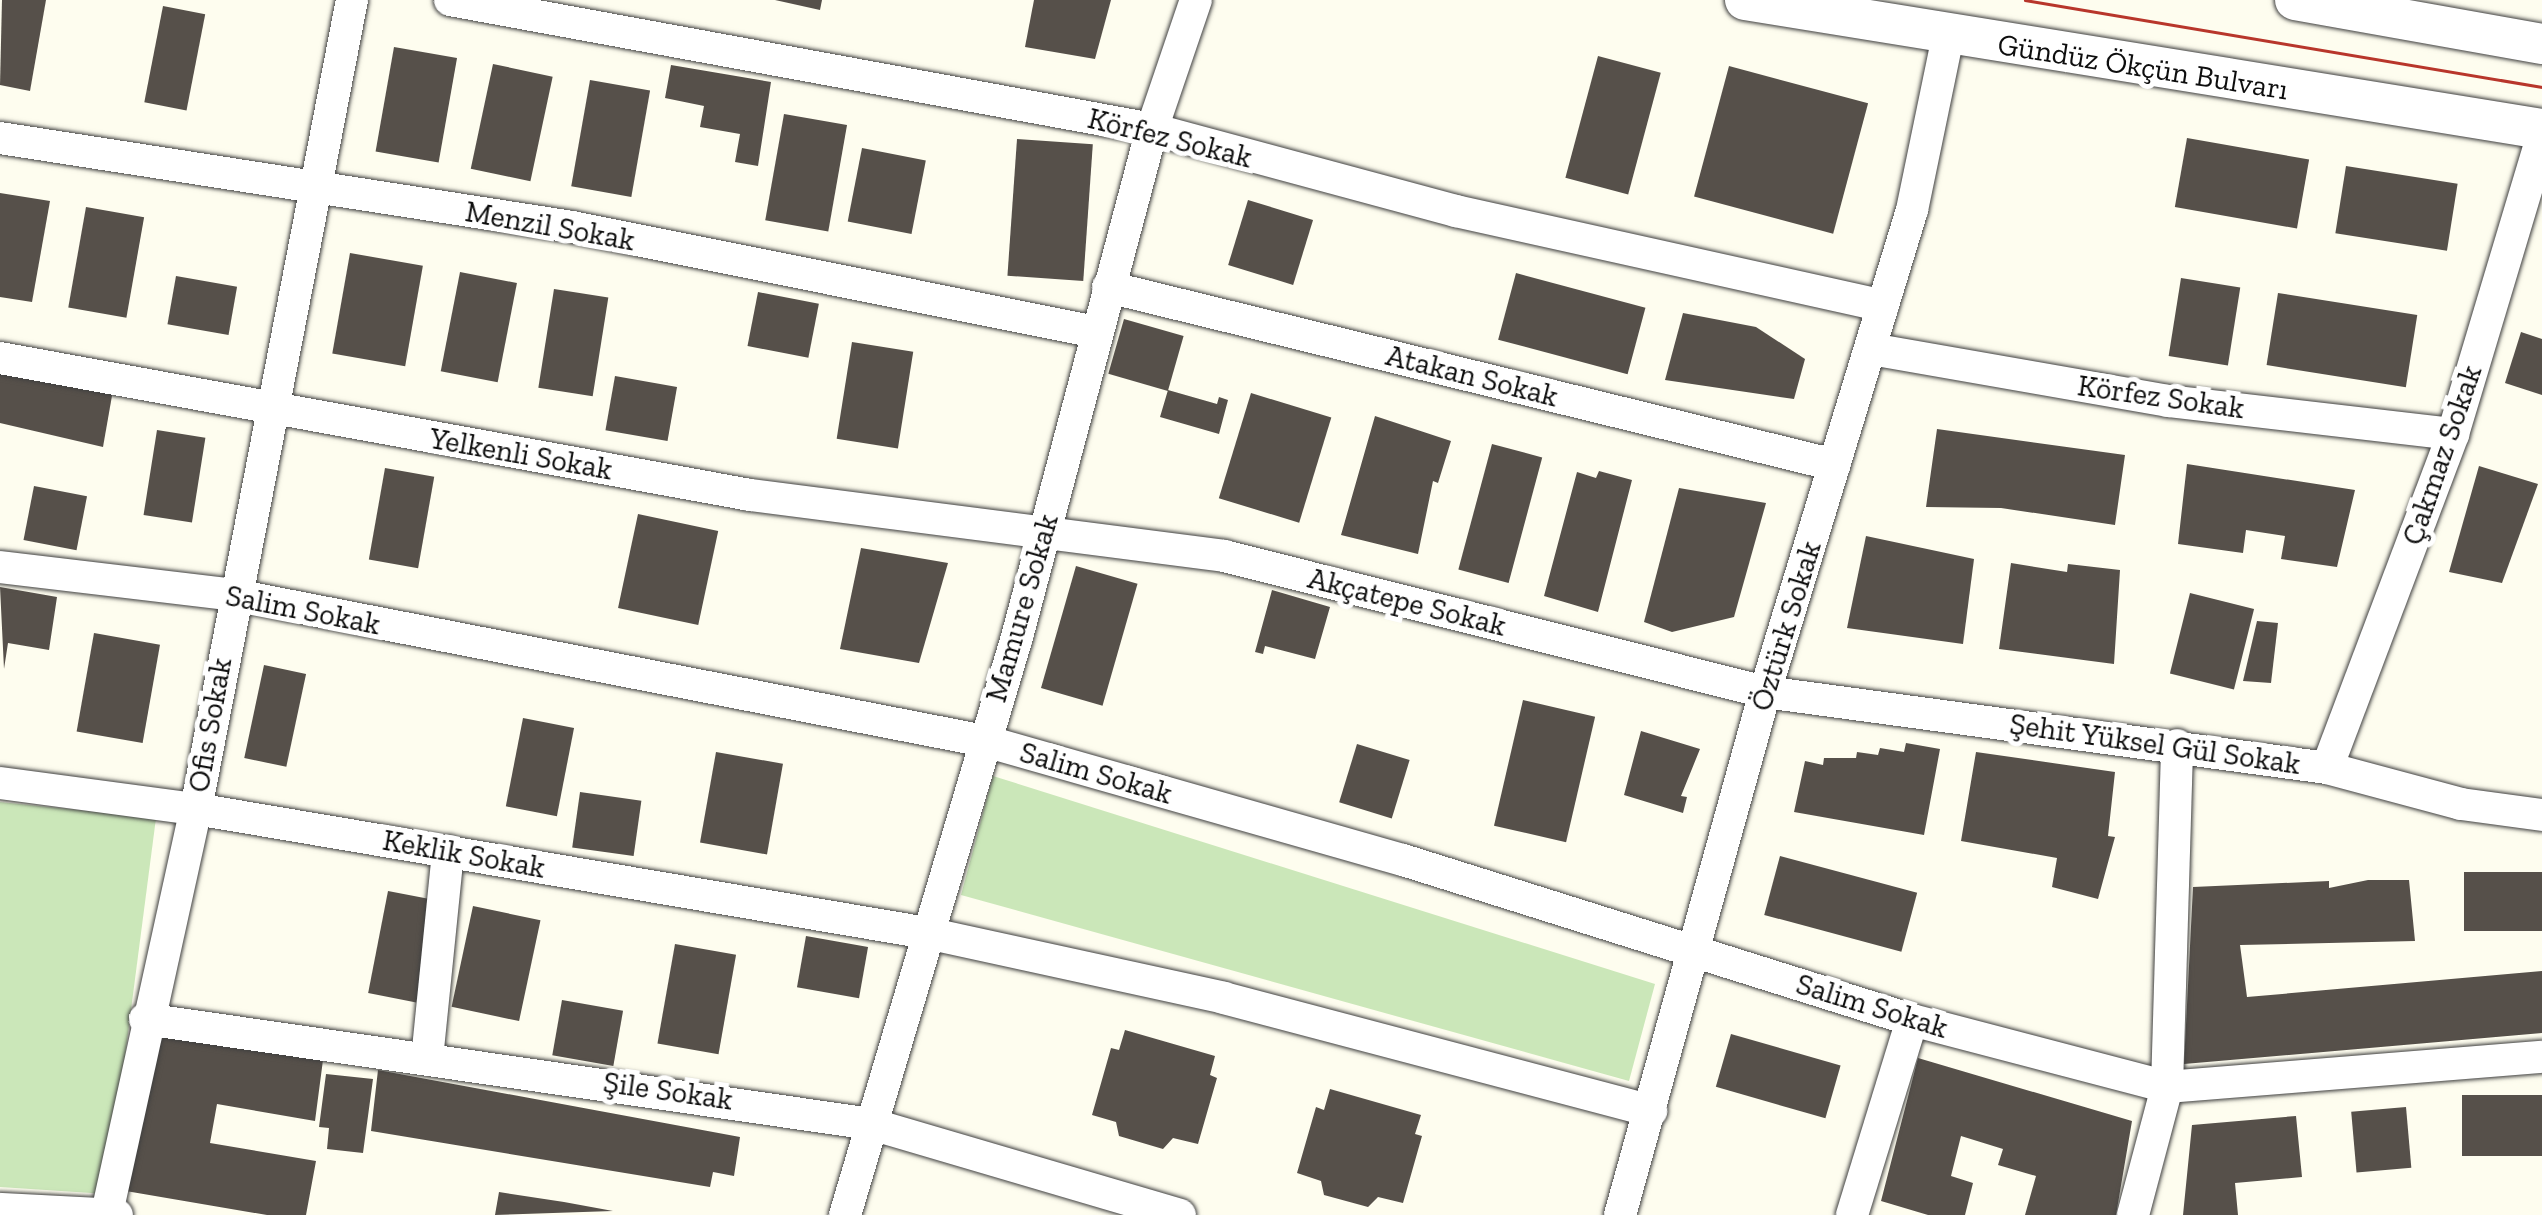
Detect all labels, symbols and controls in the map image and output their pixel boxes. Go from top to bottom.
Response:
street label: Gündüz Ökçün Bulvarı [1995,26,2291,108]
street label: Körfez Sokak [1084,100,1256,176]
street label: Menzil Sokak [463,193,637,259]
street label: Atakan Sokak [1382,337,1562,415]
street label: Çakmaz Sokak [2394,360,2490,550]
street label: Körfez Sokak [2075,367,2247,427]
street label: Yelkenli Sokak [427,420,615,488]
street label: Mamure Sokak [978,510,1066,706]
street label: Öztürk Sokak [1743,537,1829,715]
street label: Akçatepe Sokak [1304,560,1510,644]
street label: Salim Sokak [223,577,383,643]
street label: Ofis Sokak [180,655,240,795]
street label: Şehit Yüksel Gül Sokak [2007,706,2303,782]
street label: Salim Sokak [1016,734,1176,812]
street label: Keklik Sokak [380,822,548,886]
street label: Salim Sokak [1792,966,1952,1046]
street label: Şile Sokak [601,1064,735,1118]

